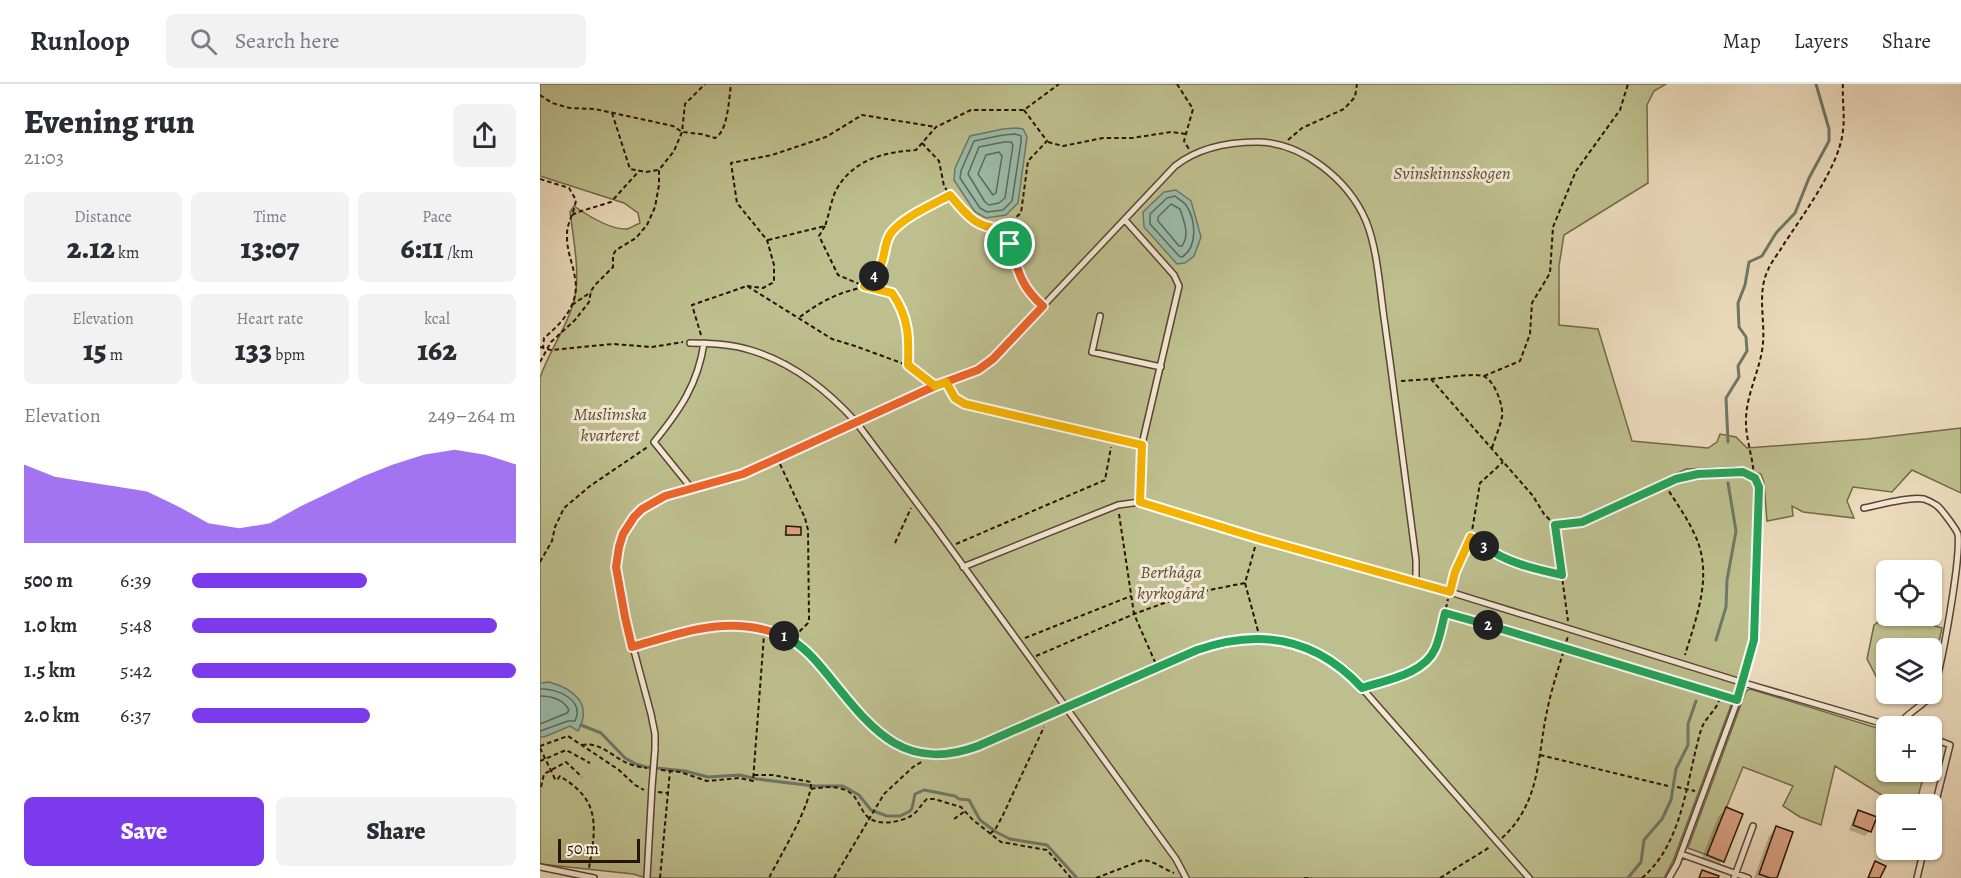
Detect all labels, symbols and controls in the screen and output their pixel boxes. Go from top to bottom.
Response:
search box [166,14,586,68]
text: Runloop [30,22,130,60]
icon: search [187,25,220,58]
text: Search here [235,26,339,56]
text: Map [1722,27,1761,55]
text: Layers [1794,27,1849,55]
text: Share [1882,27,1931,55]
text: Evening run [24,99,195,144]
button: share [453,104,516,167]
text: 21:03 [24,144,64,171]
park label: Svinskinnsskogen [1393,161,1511,185]
text: Distance [74,206,132,228]
text: Time [253,206,287,228]
text: Pace [422,206,452,228]
pin [984,218,1035,269]
icon: arrive [993,227,1026,260]
text: 2.12 [67,228,115,268]
text: 13:07 [241,228,299,268]
text: 6:11 [401,228,444,268]
text: km [115,242,139,264]
text: /km [444,242,473,264]
pin: 4 [859,261,889,291]
text: 4 [870,265,878,287]
text: Elevation [72,308,134,330]
text: Heart rate [237,308,303,330]
text: kcal [424,308,450,330]
text: 15 [83,330,107,370]
text: 133 [235,330,272,370]
text: 162 [417,330,457,370]
text: m [107,344,123,366]
text: bpm [272,344,305,366]
text: Elevation [24,402,101,429]
text: 249–264 m [428,402,516,429]
park label: Muslimska kvarteret [573,402,647,447]
pin: 3 [1469,531,1499,561]
text: 3 [1481,535,1487,557]
park label: Berthåga kyrkogård [1137,560,1206,605]
map controls [1876,560,1942,860]
button: locate [1876,560,1942,626]
text: 500 m [24,567,73,594]
text: 6:39 [120,567,151,594]
pin: 2 [1473,610,1503,640]
text: 1.0 km [24,612,77,639]
text: 5:48 [120,612,152,639]
text: 2 [1484,614,1492,636]
pin: 1 [769,621,799,651]
text: 1 [781,625,787,647]
button: layers [1876,638,1942,704]
text: 1.5 km [24,657,76,684]
text: 5:42 [120,657,152,684]
text: 2.0 km [24,702,80,729]
text: 6:37 [120,702,151,729]
button: + [1876,716,1942,782]
button: − [1876,794,1942,860]
button: Save [24,797,264,866]
button: Share [276,797,516,866]
scale bar [558,836,640,864]
text: 50 m [567,838,599,860]

